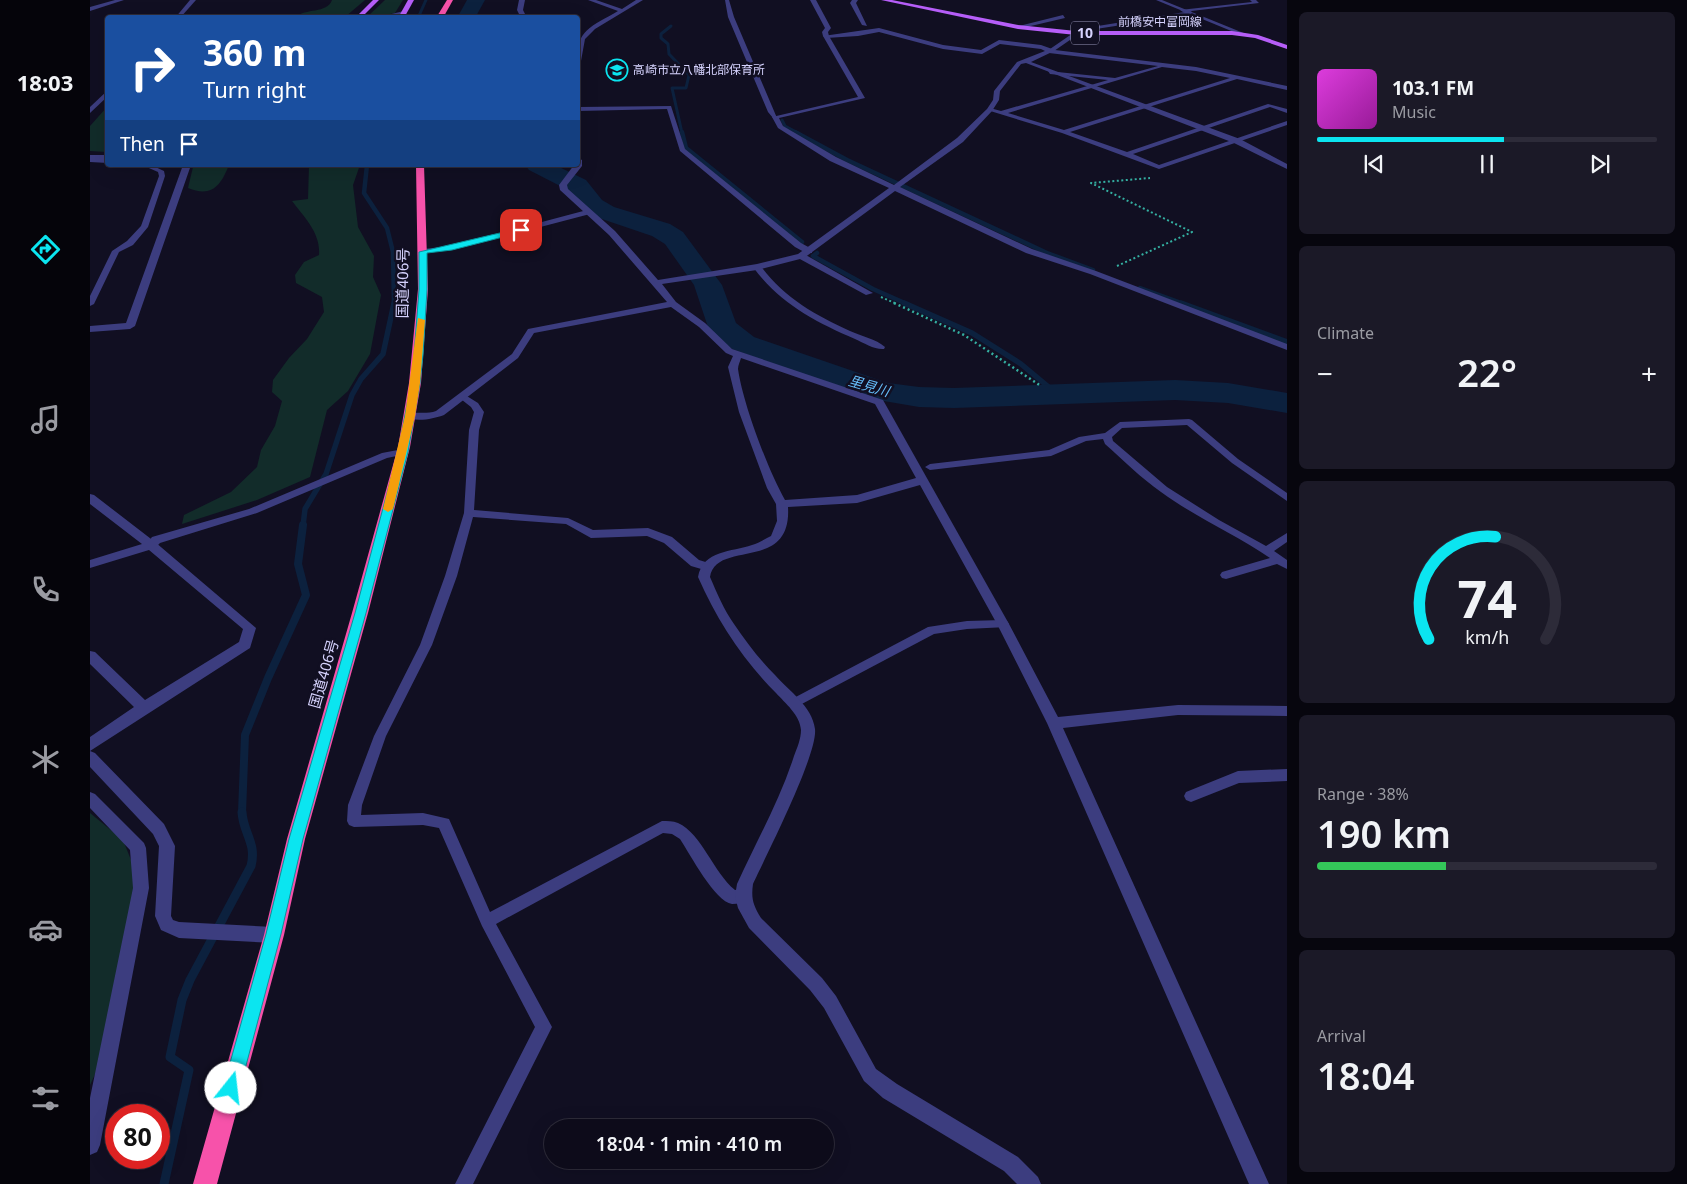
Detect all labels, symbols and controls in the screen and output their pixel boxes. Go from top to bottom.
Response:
street label: 前橋安中富岡線 [1118,13,1202,30]
road number: 10 [1071,22,1099,44]
text: 360 m [203,29,306,76]
icon: right [120,35,185,100]
school or university icon: 高崎市立八幡北部保育所 [605,58,629,82]
place label: 高崎市立八幡北部保育所 [633,61,765,78]
text: 18:03 [17,67,73,97]
text: Turn right [203,74,306,104]
text: 103.1 FM [1392,75,1474,101]
text: Music [1392,101,1436,123]
icon: arrive [175,130,203,158]
text: Then [120,131,165,157]
icon: previous [1360,150,1388,178]
icon: pause [1473,150,1501,178]
icon: next [1586,150,1614,178]
pin [500,209,542,251]
icon: arrive [507,216,535,244]
icon: directions [28,232,63,267]
street label: 国道406号 [391,247,413,319]
text: Climate [1317,322,1374,344]
text: 22° [1457,346,1517,398]
text: − [1317,354,1333,392]
text: + [1641,354,1657,392]
water label: 里見川 [846,371,894,401]
icon: music [28,402,63,437]
text: 74 [1457,562,1517,633]
icon: phone [28,572,63,607]
text: km/h [1465,625,1509,649]
street label: 国道406号 [304,637,342,710]
icon: climate [28,742,63,777]
text: Range · 38% [1317,783,1409,805]
text: 190 km [1317,807,1451,859]
icon: car [28,912,63,947]
text: Arrival [1317,1025,1366,1047]
text: 18:04 [1317,1049,1414,1101]
position arrow [204,1061,256,1113]
icon: filters [28,1081,63,1116]
speed limit sign: 80 [105,1104,170,1169]
text: 18:04 · 1 min · 410 m [596,1131,782,1157]

